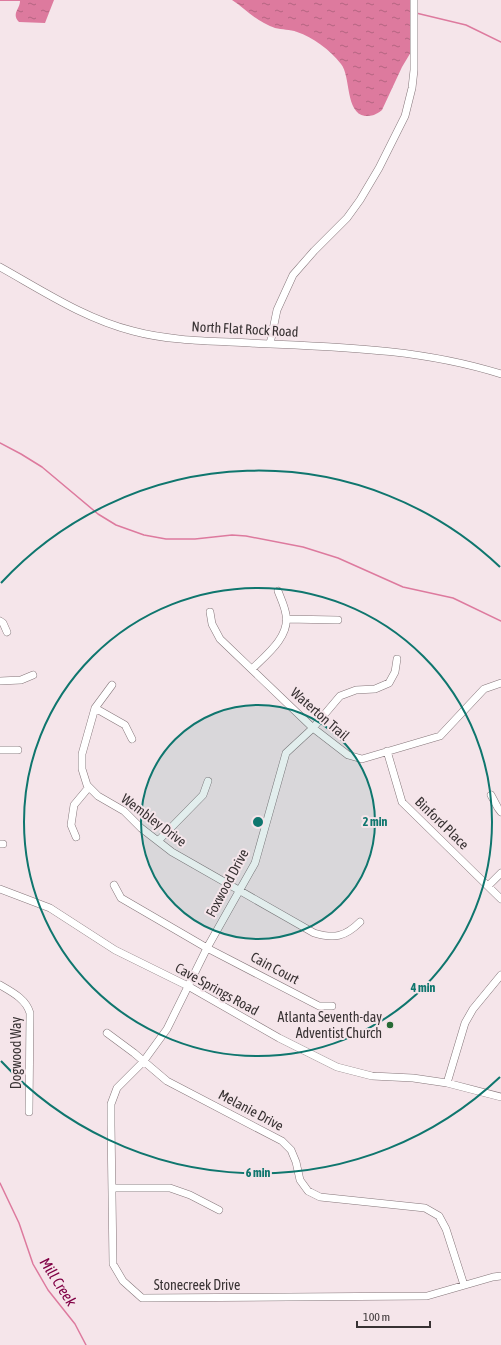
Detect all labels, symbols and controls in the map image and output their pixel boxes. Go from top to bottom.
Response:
street label: North Flat Rock Road [191,318,299,340]
street label: Waterton Trail [287,684,353,744]
street label: Wembley Drive [118,790,190,850]
street label: Binford Place [412,793,472,853]
centre of rings [251,815,265,829]
text: 2 min [363,815,387,829]
street label: Foxwood Drive [202,846,252,920]
street label: Cain Court [248,949,302,987]
street label: Cave Springs Road [172,959,262,1019]
text: 4 min [410,981,435,995]
place label: Atlanta Seventh-day Adventist Church [278,1009,382,1041]
street label: Dogwood Way [8,1017,24,1089]
marker: Atlanta Seventh-day Adventist Church [385,1020,395,1030]
street label: Melanie Drive [216,1086,286,1134]
text: 6 min [246,1166,270,1180]
water label: Mill Creek [37,1254,81,1309]
street label: Stonecreek Drive [154,1277,240,1293]
scale bar [357,1303,430,1329]
text: 100 m [363,1310,390,1324]

